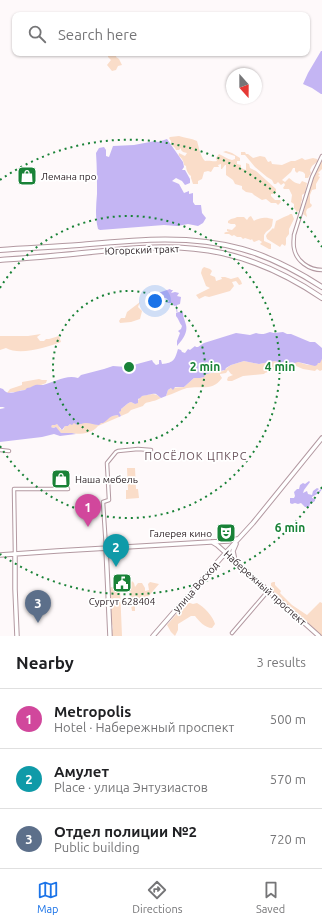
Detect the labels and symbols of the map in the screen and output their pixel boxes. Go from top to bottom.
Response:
north arrow [226,68,262,104]
shop icon: Лемана про [16,165,38,187]
place label: Лемана про [41,171,97,182]
street label: Югорский тракт [104,243,180,257]
your location [145,291,165,311]
centre of rings [122,360,136,374]
text: 2 min [190,360,220,373]
text: 4 min [265,360,295,373]
district label: ПОСЁЛОК ЦПКРС [145,450,247,462]
shop icon: Наша мебель [50,468,72,490]
place label: Наша мебель [75,474,138,485]
pin: 1 [75,494,101,527]
text: 6 min [275,521,305,534]
theatre icon: Галерея кино [215,522,237,544]
place label: Галерея кино [150,528,212,539]
pin: 2 [103,534,129,567]
street label: Набережный проспект [222,548,309,628]
street label: улица Восход [171,559,221,614]
public building icon: Сургут 628404 [111,572,133,594]
pin: 3 [25,590,51,623]
place label: Сургут 628404 [89,596,156,607]

